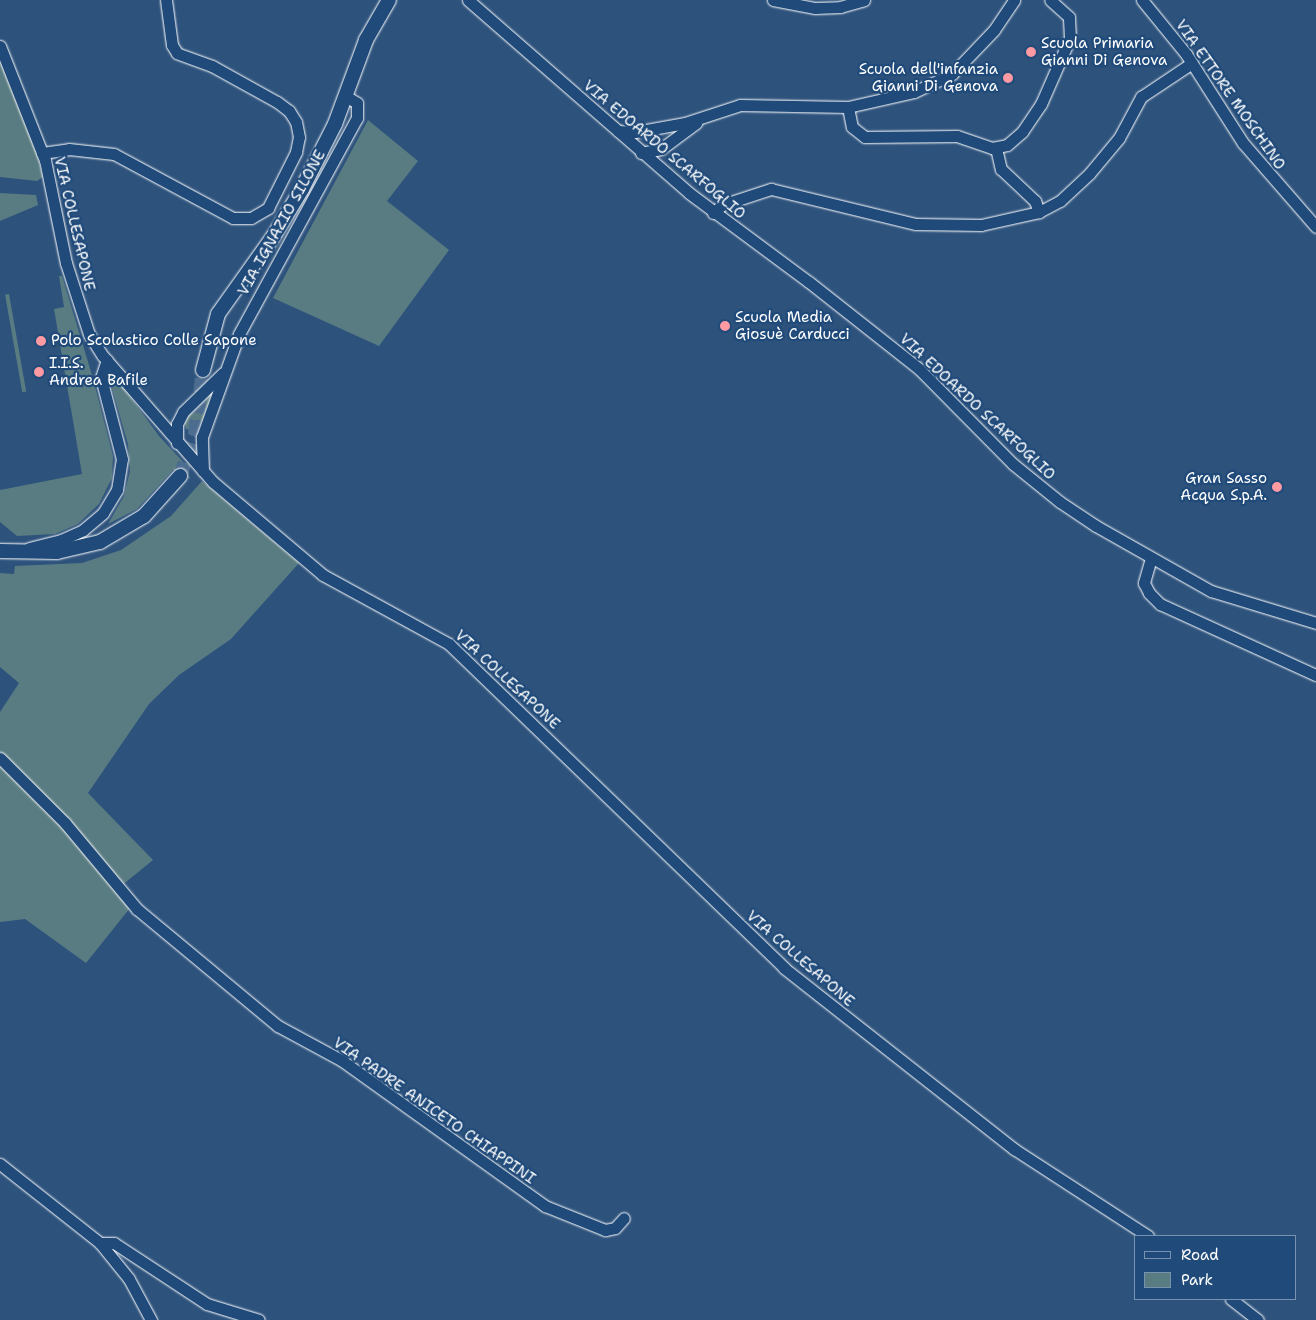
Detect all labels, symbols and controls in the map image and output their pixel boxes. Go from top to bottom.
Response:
street label: VIA ETTORE MOSCHINO [1171,16,1289,174]
place label: Scuola Primaria Gianni Di Genova [1041,34,1167,69]
marker: Scuola Primaria Gianni Di Genova [1025,46,1037,58]
place label: Scuola dell'infanzia Gianni Di Genova [859,60,998,95]
marker: Scuola dell'infanzia Gianni Di Genova [1002,72,1014,84]
street label: VIA EDOARDO SCARFOGLIO [579,77,749,223]
street label: VIA IGNAZIO SILONE [234,147,330,299]
street label: VIA COLLESAPONE [50,155,98,293]
place label: Scuola Media Giosuè Carducci [735,308,850,343]
marker: Scuola Media Giosuè Carducci [719,320,731,332]
street label: VIA EDOARDO SCARFOGLIO [895,330,1059,484]
place label: Polo Scolastico Colle Sapone [51,332,257,350]
marker: Polo Scolastico Colle Sapone [35,335,47,347]
place label: I.I.S. Andrea Bafile [49,354,148,389]
marker: I.I.S. Andrea Bafile [33,366,45,378]
place label: Gran Sasso Acqua S.p.A. [1180,469,1267,504]
marker: Gran Sasso Acqua S.p.A. [1271,481,1283,493]
street label: VIA COLLESAPONE [451,627,563,733]
street label: VIA COLLESAPONE [742,907,858,1011]
street label: VIA PADRE ANICETO CHIAPPINI [329,1034,539,1188]
legend [1134,1235,1296,1300]
text: Road [1181,1245,1219,1265]
text: Park [1181,1270,1213,1290]

